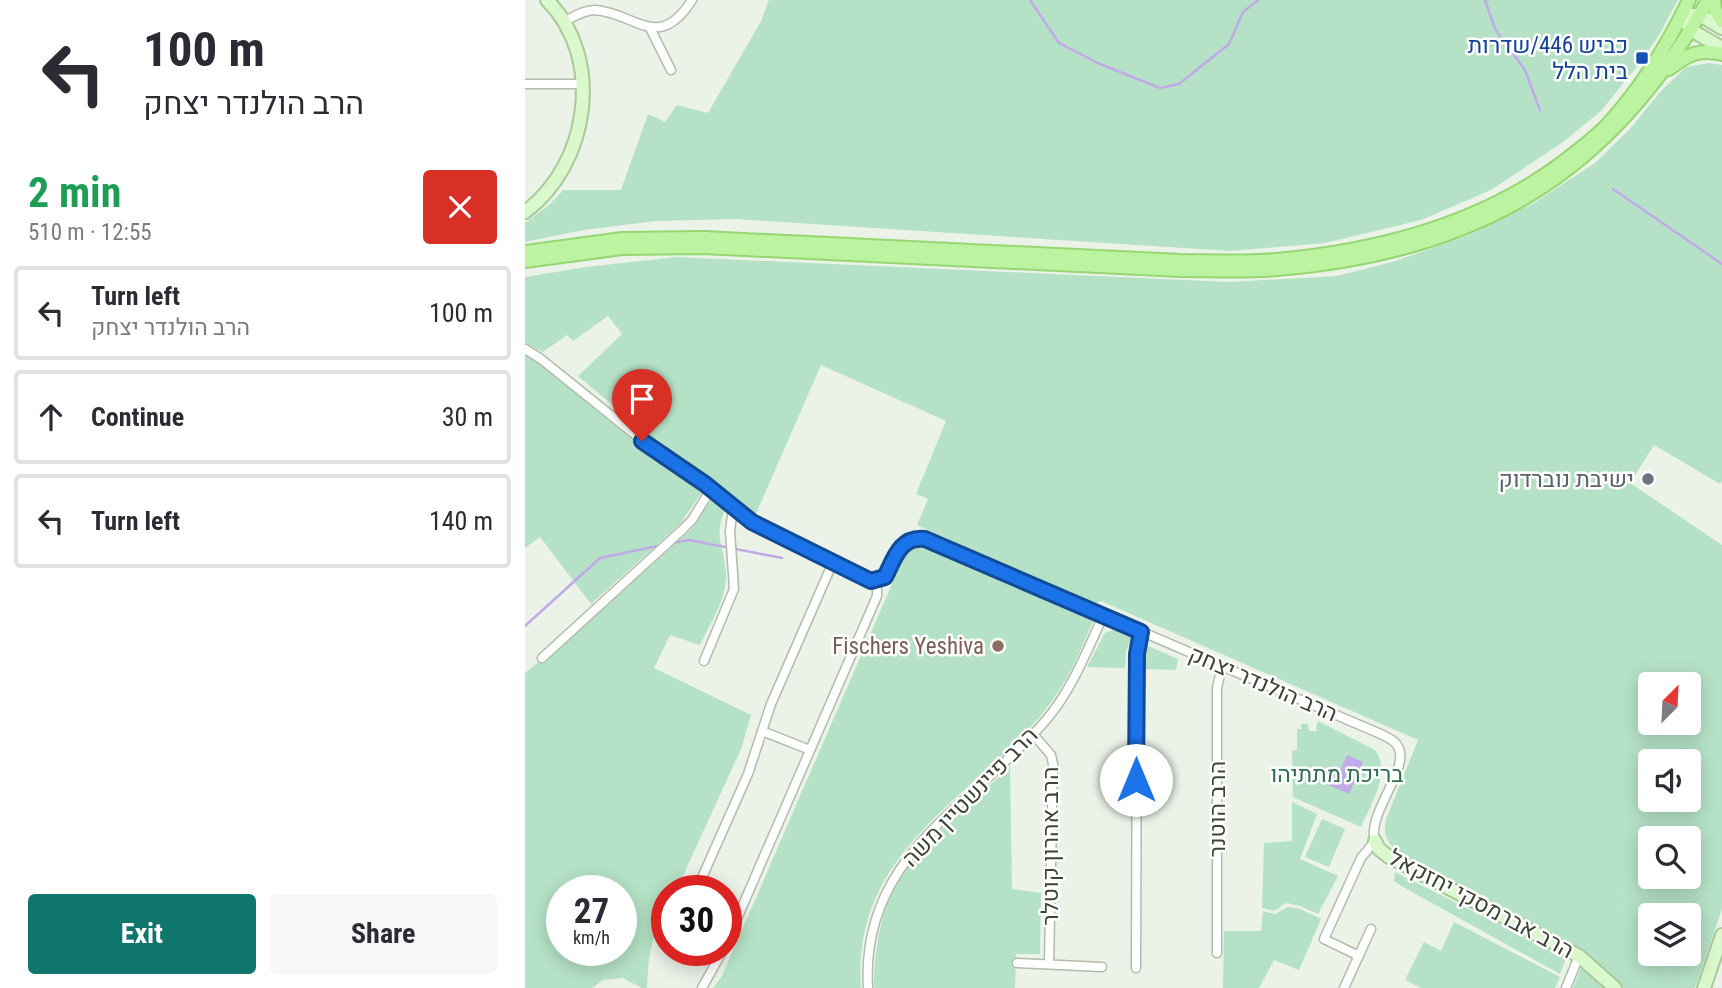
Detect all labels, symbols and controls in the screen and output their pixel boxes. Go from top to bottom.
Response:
text: 100 m [143,21,265,78]
icon: left [28,28,119,119]
place label: כביש 446/שדרות בית הלל [1468,32,1628,85]
marker: כביש 446/שדרות בית הלל [1634,50,1650,66]
text: הרב הולנדר יצחק [143,84,364,122]
text: 2 min [28,168,121,217]
button: close [423,170,497,244]
text: 510 m · 12:55 [28,219,152,246]
text: Turn left [91,281,180,311]
icon: left [32,294,70,332]
text: 100 m [429,298,493,328]
text: הרב הולנדר יצחק [91,314,250,341]
pin [612,369,672,441]
icon: arrive [623,380,661,418]
icon: ahead [32,398,70,436]
text: Continue [91,402,184,432]
text: 30 m [442,402,493,432]
place label: ישיבת נוברדוק [1499,466,1634,493]
marker: ישיבת נוברדוק [1640,471,1656,487]
icon: left [32,502,70,540]
text: Turn left [91,506,180,536]
text: 140 m [429,506,493,536]
place label: Fischers Yeshiva [832,633,984,660]
marker: Fischers Yeshiva [990,638,1006,654]
street label: הרב הולנדר יצחק [1185,641,1341,727]
north arrow [1638,672,1701,735]
map controls [1638,672,1701,966]
street label: הרב פיינשטיין משה [897,722,1043,872]
position arrow [1099,743,1173,817]
button: sound [1638,749,1701,812]
street label: הרב הוטנר [1204,761,1231,857]
park label: בריכת מתתיהו [1271,761,1403,788]
street label: הרב אהרון קוטלר [1037,767,1064,925]
button: search [1638,826,1701,889]
street label: הרב אברמסקי יחזקאל [1384,844,1578,964]
speed limit sign: 30 [651,875,742,966]
text: 27 [574,891,609,932]
button: Exit [28,894,256,974]
button: Share [270,894,497,974]
button: layers [1638,903,1701,966]
text: km/h [573,927,610,948]

